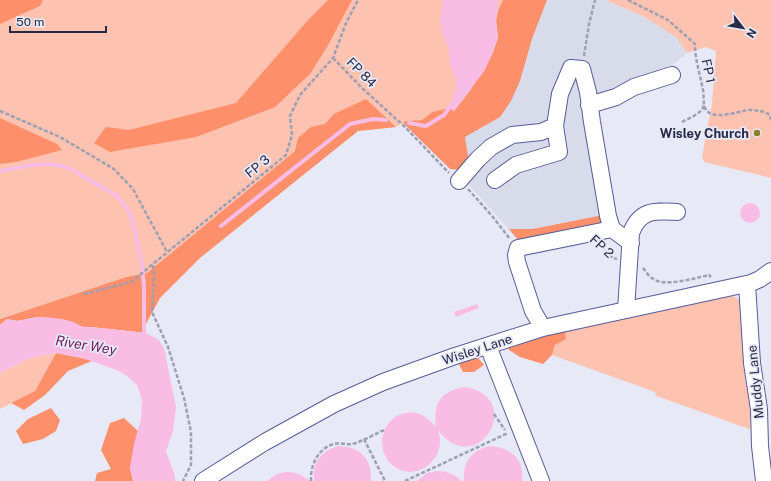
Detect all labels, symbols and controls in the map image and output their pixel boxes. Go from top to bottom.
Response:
scale bar [10,8,106,34]
north arrow [723,8,763,48]
text: 50 m [16,15,44,29]
text: N [744,26,759,40]
street label: FP 84 [344,54,380,90]
street label: FP 1 [699,58,718,85]
place label: Wisley Church [660,126,749,141]
marker: Wisley Church [752,128,762,138]
street label: FP 3 [242,152,273,181]
street label: FP 2 [587,232,617,261]
street label: Wisley Lane [440,331,514,368]
water label: River Wey [54,332,119,358]
street label: Muddy Lane [744,344,767,420]

